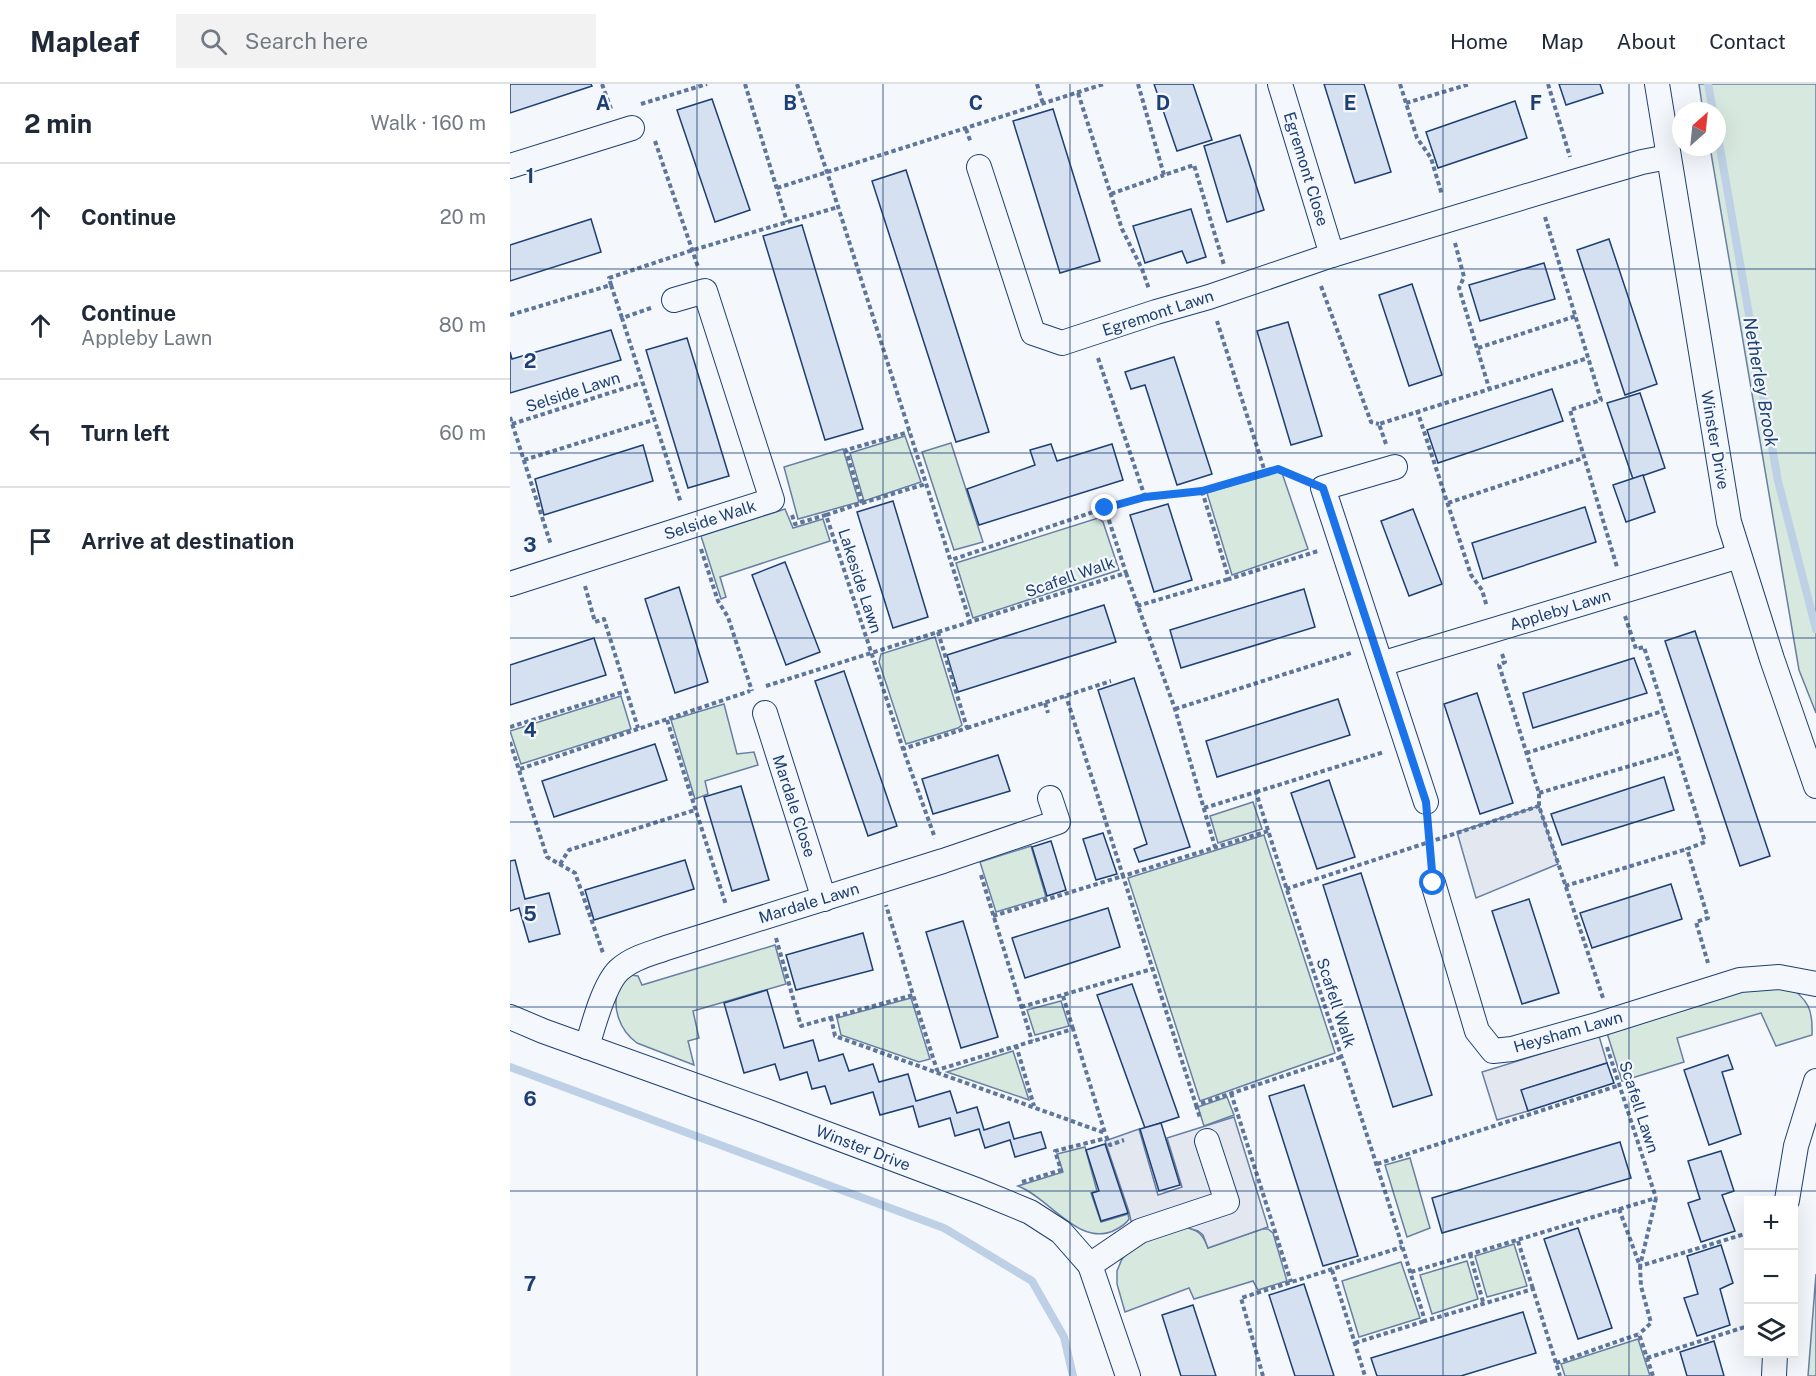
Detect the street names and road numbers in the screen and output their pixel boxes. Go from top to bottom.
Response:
street label: Egremont Close [1280,110,1332,228]
street label: Egremont Lawn [1100,286,1216,340]
street label: Selside Lawn [523,368,623,416]
street label: Winster Drive [1697,389,1733,491]
street label: Selside Walk [662,496,758,544]
street label: Lakeside Lawn [834,526,886,636]
street label: Scafell Walk [1023,553,1117,601]
street label: Appleby Lawn [1507,586,1613,634]
street label: Mardale Close [769,752,819,860]
street label: Mardale Lawn [756,879,862,927]
street label: Scafell Walk [1313,956,1359,1050]
street label: Heysham Lawn [1511,1007,1625,1057]
street label: Scafell Lawn [1615,1059,1663,1155]
street label: Winster Drive [813,1121,913,1175]

